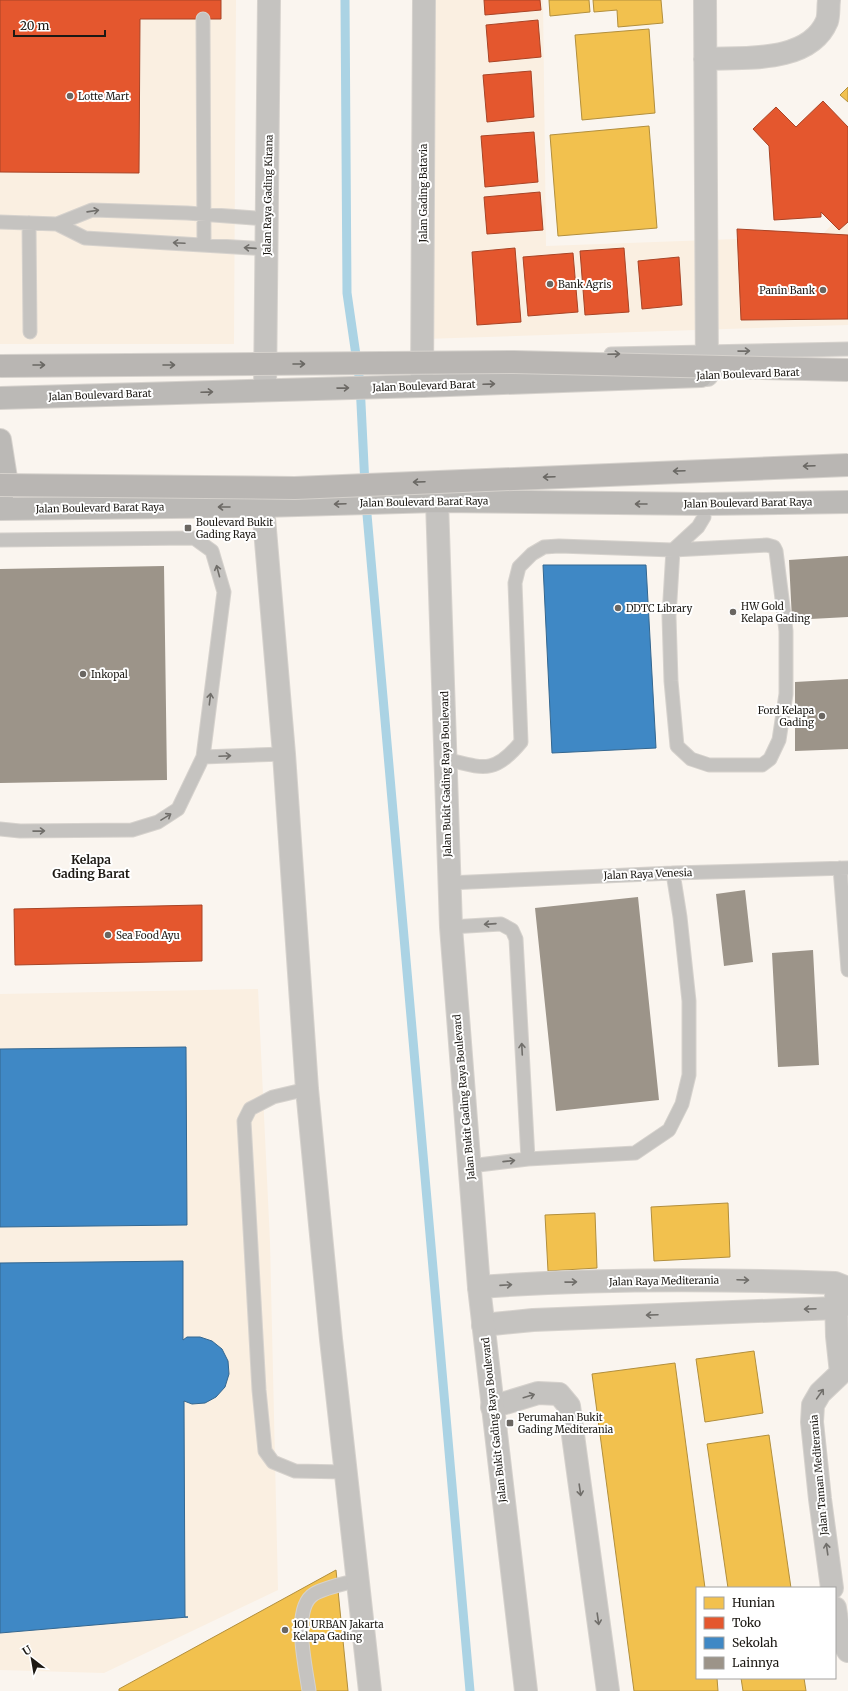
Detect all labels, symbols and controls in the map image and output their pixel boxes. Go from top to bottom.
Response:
scale bar [14,12,105,38]
text: 20 m [20,18,49,33]
place label: Lotte Mart [78,90,129,103]
marker: Lotte Mart [65,91,75,101]
street label: Jalan Raya Gading Kirana [260,134,276,257]
street label: Jalan Gading Batavia [417,143,430,243]
one-way arrow [87,207,100,215]
one-way arrow [173,239,186,246]
one-way arrow [243,245,256,252]
place label: Bank Agris [558,278,612,291]
marker: Bank Agris [545,279,555,289]
place label: Panin Bank [759,284,816,297]
marker: Panin Bank [818,285,828,295]
one-way arrow [737,347,750,355]
one-way arrow [607,350,620,358]
one-way arrow [292,360,305,368]
one-way arrow [162,361,175,369]
one-way arrow [32,362,45,369]
street label: Jalan Boulevard Barat [695,366,800,382]
street label: Jalan Boulevard Barat [371,378,476,394]
one-way arrow [482,380,495,388]
one-way arrow [336,384,349,392]
street label: Jalan Boulevard Barat [47,387,152,403]
one-way arrow [200,388,213,396]
one-way arrow [803,463,816,470]
one-way arrow [673,467,686,475]
one-way arrow [543,473,556,480]
one-way arrow [413,479,426,486]
street label: Jalan Boulevard Barat Raya [358,494,489,510]
street label: Jalan Boulevard Barat Raya [682,495,813,511]
street label: Jalan Boulevard Barat Raya [34,500,165,516]
one-way arrow [635,500,648,508]
one-way arrow [334,501,347,508]
one-way arrow [218,503,231,511]
place label: Boulevard Bukit Gading Raya [196,516,273,541]
marker: Boulevard Bukit Gading Raya [183,523,193,533]
one-way arrow [214,565,221,578]
place label: HW Gold Kelapa Gading [741,600,810,625]
place label: DDTC Library [626,602,692,615]
marker: DDTC Library [613,603,623,613]
marker: HW Gold Kelapa Gading [728,607,738,617]
place label: Inkopal [91,668,128,681]
marker: Inkopal [78,669,88,679]
street label: Jalan Bukit Gading Raya Boulevard [438,691,454,858]
one-way arrow [206,693,214,706]
place label: Ford Kelapa Gading [758,704,815,729]
marker: Ford Kelapa Gading [817,711,827,721]
one-way arrow [218,753,231,760]
one-way arrow [160,812,172,820]
one-way arrow [32,827,45,835]
district label: Kelapa Gading Barat [52,852,130,881]
street label: Jalan Raya Venesia [603,866,693,882]
one-way arrow [484,921,497,928]
place label: Sea Food Ayu [116,929,180,942]
marker: Sea Food Ayu [103,930,113,940]
street label: Jalan Bukit Gading Raya Boulevard [450,1014,478,1181]
one-way arrow [519,1043,526,1056]
one-way arrow [502,1158,515,1165]
street label: Jalan Raya Mediterania [608,1274,720,1288]
one-way arrow [736,1276,749,1284]
one-way arrow [564,1279,577,1286]
one-way arrow [499,1282,512,1289]
one-way arrow [804,1305,817,1312]
one-way arrow [646,1311,659,1318]
street label: Jalan Bukit Gading Raya Boulevard [479,1337,509,1504]
one-way arrow [816,1389,824,1400]
one-way arrow [523,1391,535,1399]
place label: Perumahan Bukit Gading Mediterania [518,1411,614,1436]
street label: Jalan Taman Mediterania [807,1414,831,1537]
marker: Perumahan Bukit Gading Mediterania [505,1418,515,1428]
one-way arrow [576,1483,584,1496]
one-way arrow [823,1543,831,1556]
legend [696,1587,836,1679]
text: Hunian [732,1595,775,1610]
one-way arrow [594,1612,602,1625]
text: Toko [732,1615,761,1630]
place label: 1O1 URBAN Jakarta Kelapa Gading [293,1618,384,1643]
marker: 1O1 URBAN Jakarta Kelapa Gading [280,1625,290,1635]
text: Sekolah [732,1635,778,1650]
north arrow [12,1639,52,1679]
text: U [20,1642,35,1659]
text: Lainnya [732,1655,780,1670]

